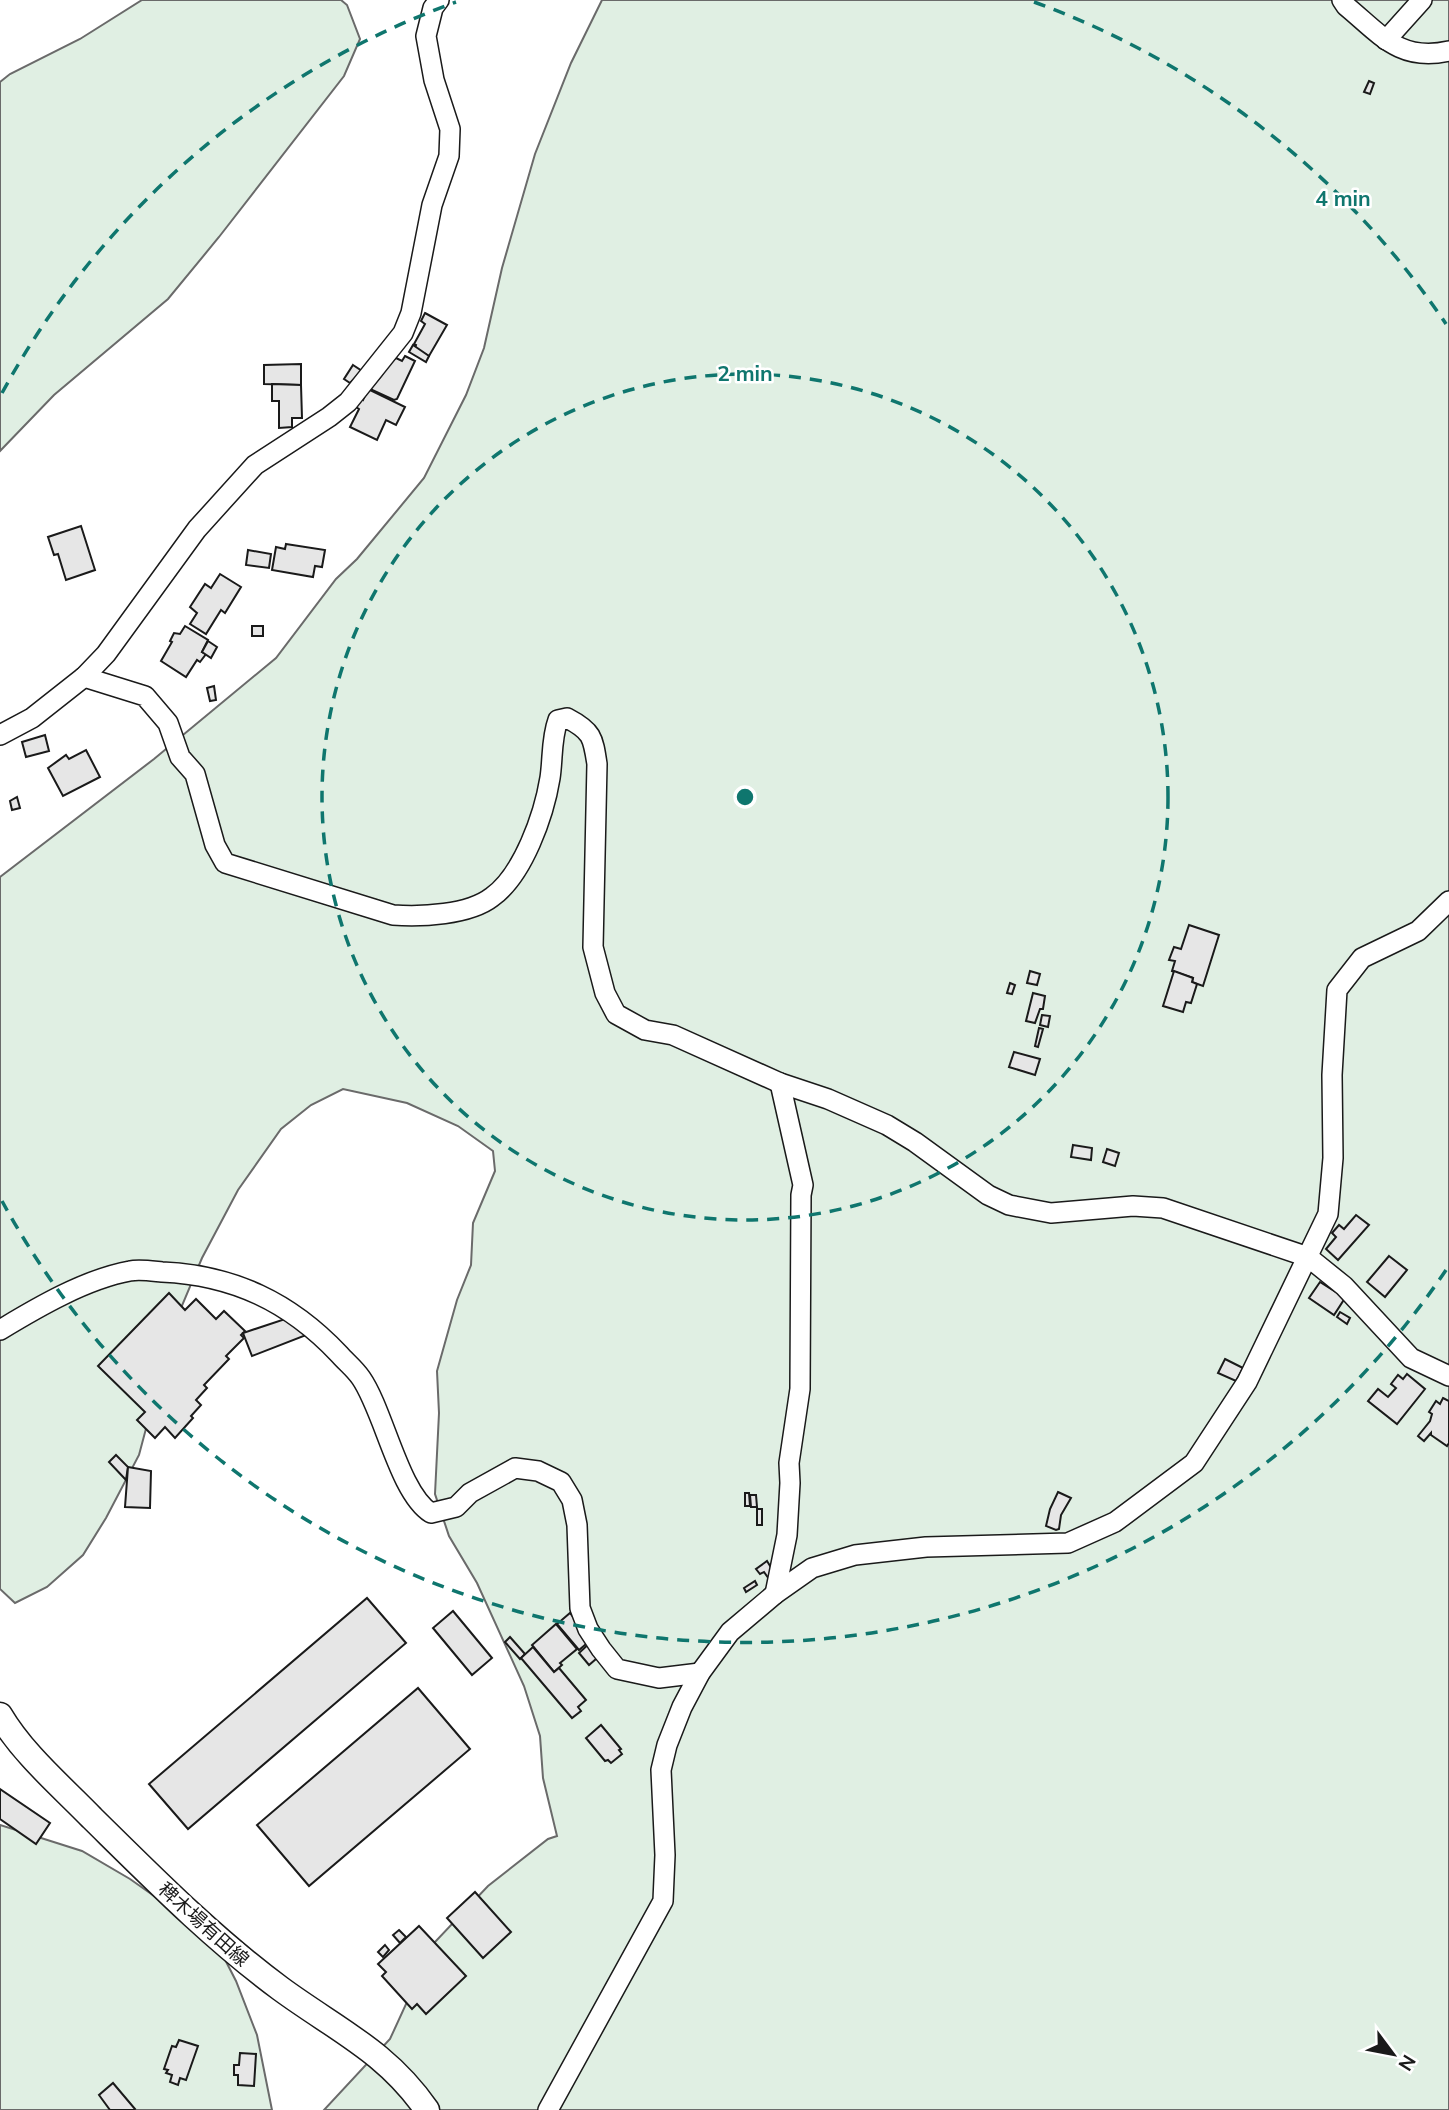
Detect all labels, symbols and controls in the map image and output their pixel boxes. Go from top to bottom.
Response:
text: 4 min [1315,185,1371,211]
text: 2 min [717,360,773,386]
centre of rings [733,785,757,809]
street label: 稗木場有田線 [154,1877,254,1971]
north arrow [1358,2019,1428,2089]
text: N [1393,2051,1421,2075]

